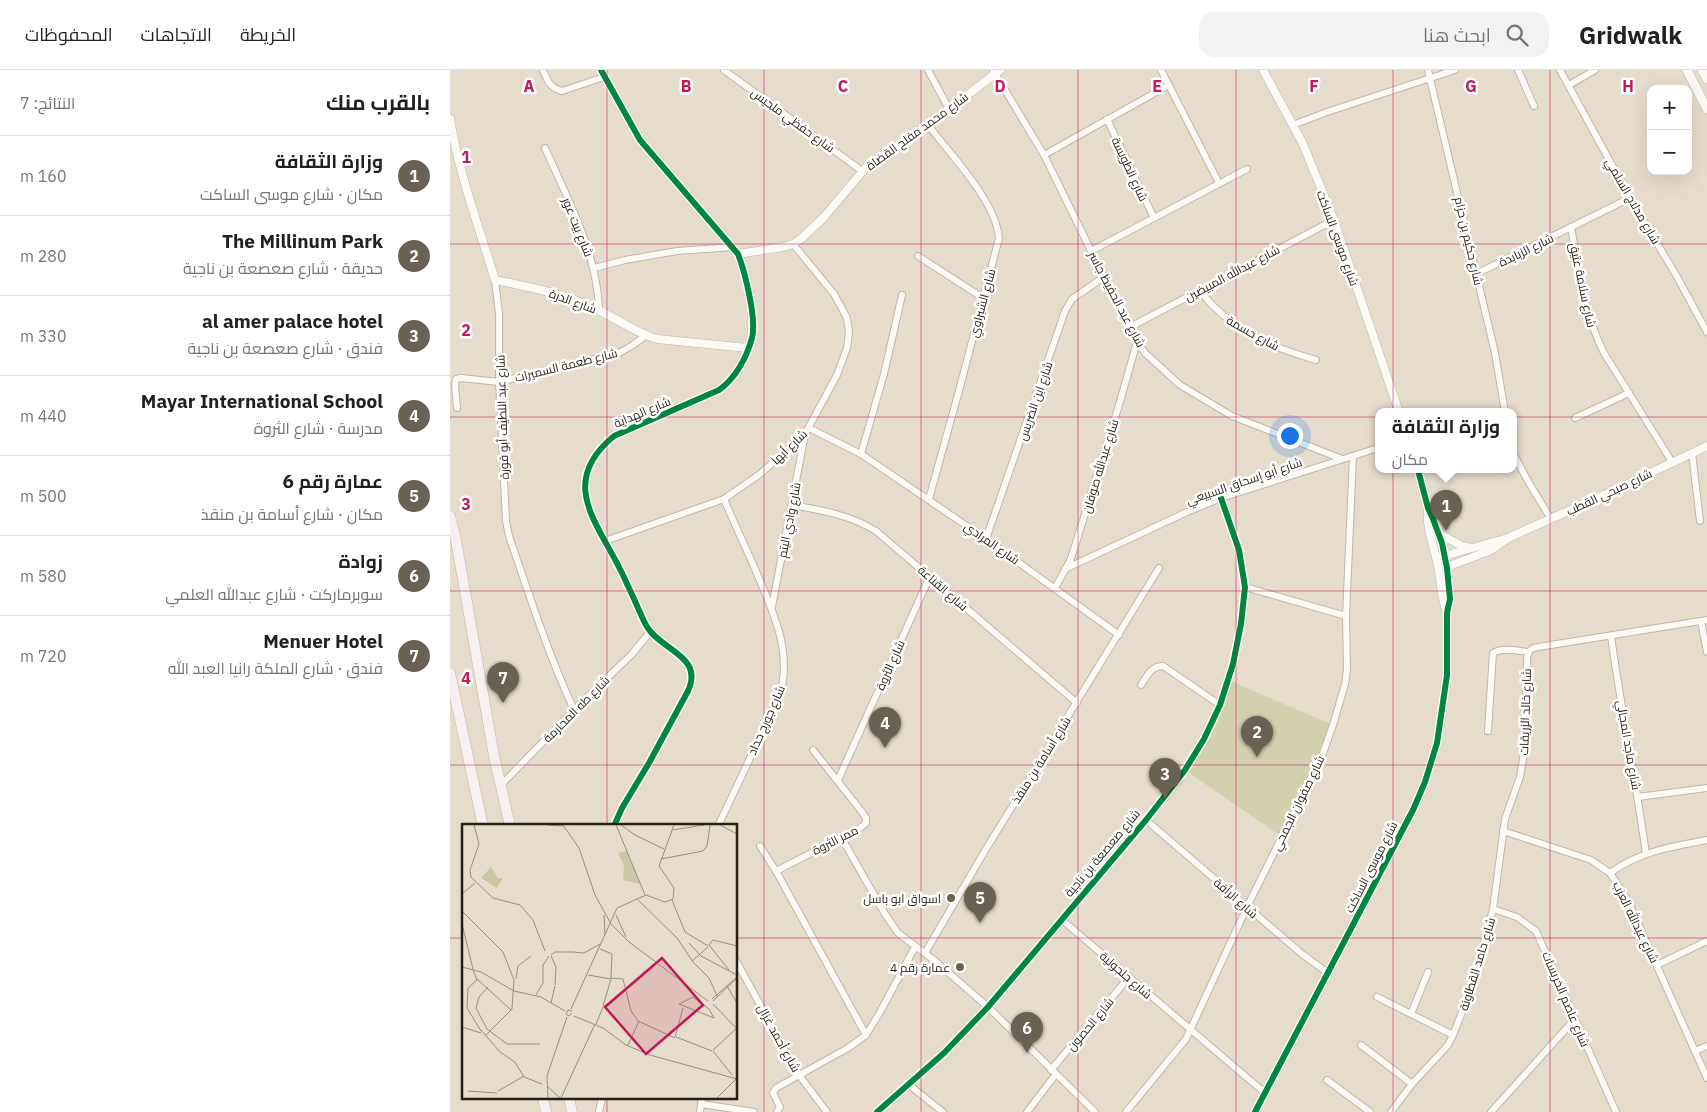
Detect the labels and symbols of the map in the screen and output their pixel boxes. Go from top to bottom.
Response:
text: A [524,76,535,96]
text: B [681,76,692,96]
text: C [838,76,848,96]
text: D [994,76,1006,96]
text: E [1152,76,1162,96]
text: F [1309,76,1319,96]
text: G [1465,76,1477,96]
text: H [1622,76,1634,96]
street label: شارع حفظي ملحيس [746,85,838,158]
street label: شارع محمد مفلح القضاة [863,89,972,174]
street label: شارع الطويسة [1108,135,1151,204]
text: 1 [461,147,471,167]
street label: شارع مدلاج السلمي [1600,155,1664,248]
street label: شارع موسى الساكت [1313,188,1362,288]
street label: شارع بيت عور [558,194,597,259]
street label: شارع حكيم بن حزام [1451,195,1486,287]
street label: شارع الزبابدة [1496,230,1557,271]
street label: شارع سلامة عتيق [1566,241,1599,329]
street label: شارع عبدالله المبيضين [1182,242,1283,305]
street label: شارع عبد الحفيظ جاسر [1084,247,1149,350]
street label: شارع الشبراوي [966,267,1001,340]
street label: شارع الدرة [547,286,599,317]
street label: شارع حسمة [1223,312,1282,355]
text: 2 [461,320,471,340]
street label: شارع طعمة السميرات [513,345,619,386]
street label: شارع عبد اللطيف أبو قورة [492,354,513,480]
street label: شارع ابن الضريس [1014,359,1057,443]
street label: شارع الهداية [611,393,673,432]
street label: شارع عبدالله صوفان [1079,417,1122,515]
your location [1277,423,1303,449]
street label: شارع أبها [768,426,811,468]
street label: شارع أبو إسحاق السبيعي [1184,454,1305,511]
street label: شارع صبحي القطب [1564,465,1656,521]
street label: شارع وادي اليتم [774,481,807,560]
pin: 1 [1430,490,1462,531]
text: 3 [461,494,471,514]
street label: شارع المرادي [960,518,1023,570]
street label: شارع القناعة [914,562,971,615]
street label: شارع الثروة [872,638,909,693]
pin: 7 [487,662,519,703]
text: 4 [461,668,471,688]
street label: شارع خالد الزريقات [1516,668,1535,756]
street label: شارع طه المحارمة [540,673,613,746]
street label: شارع جورج حداد [744,683,789,758]
street label: شارع ماجد المجالي [1611,699,1644,792]
pin: 4 [869,707,901,748]
street label: شارع أسامة بن منقذ [1008,714,1075,807]
pin: 2 [1241,716,1273,757]
street label: شارع صفوان الجمحي [1268,753,1330,854]
pin: 3 [1149,758,1181,799]
street label: شارع صعصعة بن ناجية [1061,806,1144,900]
street label: شارع موسى الساكت [1341,819,1401,916]
street label: ممر الثروة [810,822,860,858]
inset map [462,824,738,1100]
street label: شارع الرأفة [1210,875,1261,922]
street label: شارع عبدالله العزب [1609,879,1662,966]
pin: 5 [964,882,996,923]
place label: اسواق ابو باسل [863,891,941,906]
marker: اسواق ابو باسل [945,892,957,904]
street label: شارع حامد القطاونة [1456,916,1499,1013]
street label: شارع جلجولية [1096,948,1155,1003]
street label: شارع عاصم الخريسات [1538,949,1593,1049]
place label: عمارة رقم 4 [890,960,950,976]
marker: عمارة رقم 4 [954,961,966,973]
street label: شارع الحصون [1063,994,1117,1054]
street label: شارع أحمد غزال [753,1001,804,1075]
pin: 6 [1011,1012,1043,1053]

